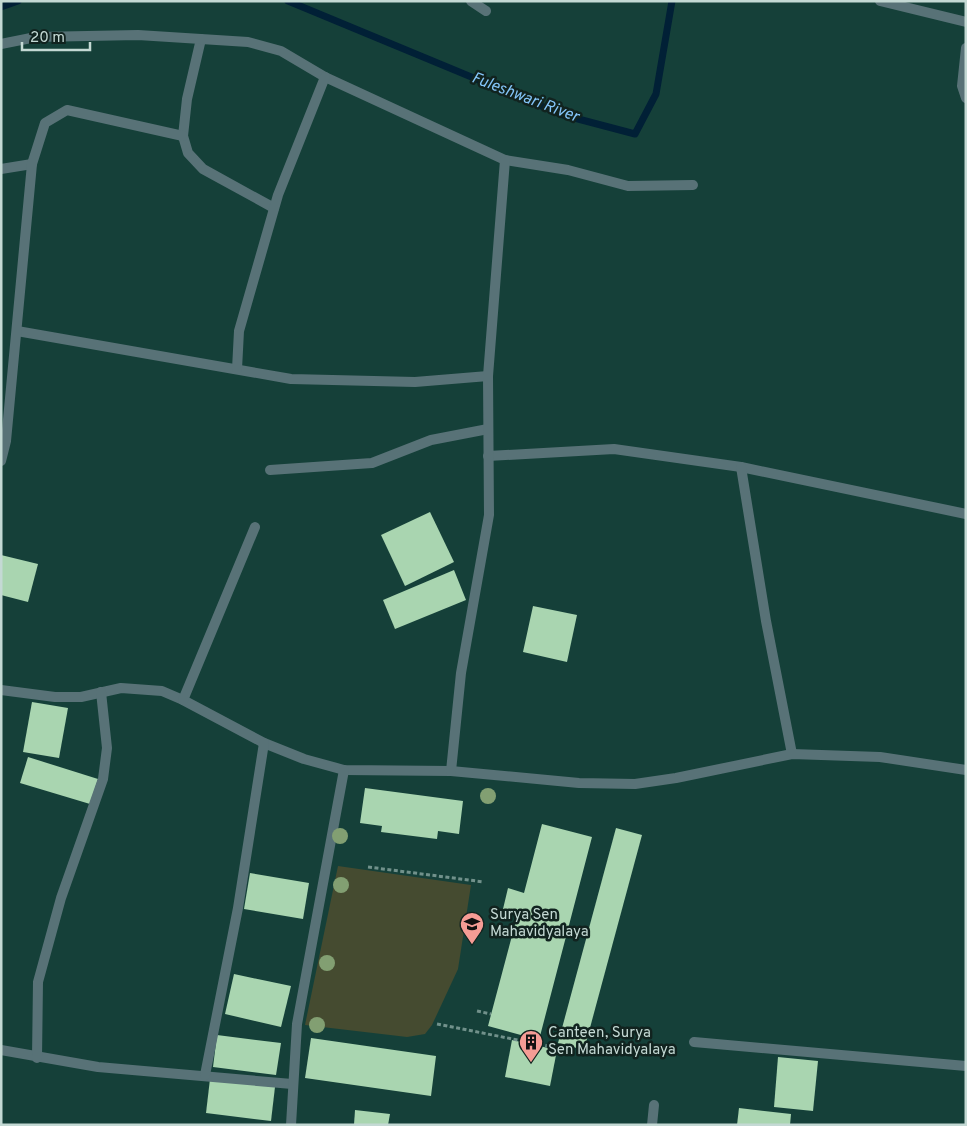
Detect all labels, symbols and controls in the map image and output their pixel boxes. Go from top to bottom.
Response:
scale bar [22,20,90,52]
text: 20 m [30,29,65,48]
water label: Fuleshwari River [469,68,583,128]
place label: Surya Sen Mahavidyalaya [490,906,589,942]
school or university icon: Surya Sen Mahavidyalaya [459,911,485,945]
place label: Canteen, Surya Sen Mahavidyalaya [548,1024,676,1060]
building icon: Canteen, Surya Sen Mahavidyalaya [518,1029,544,1063]

